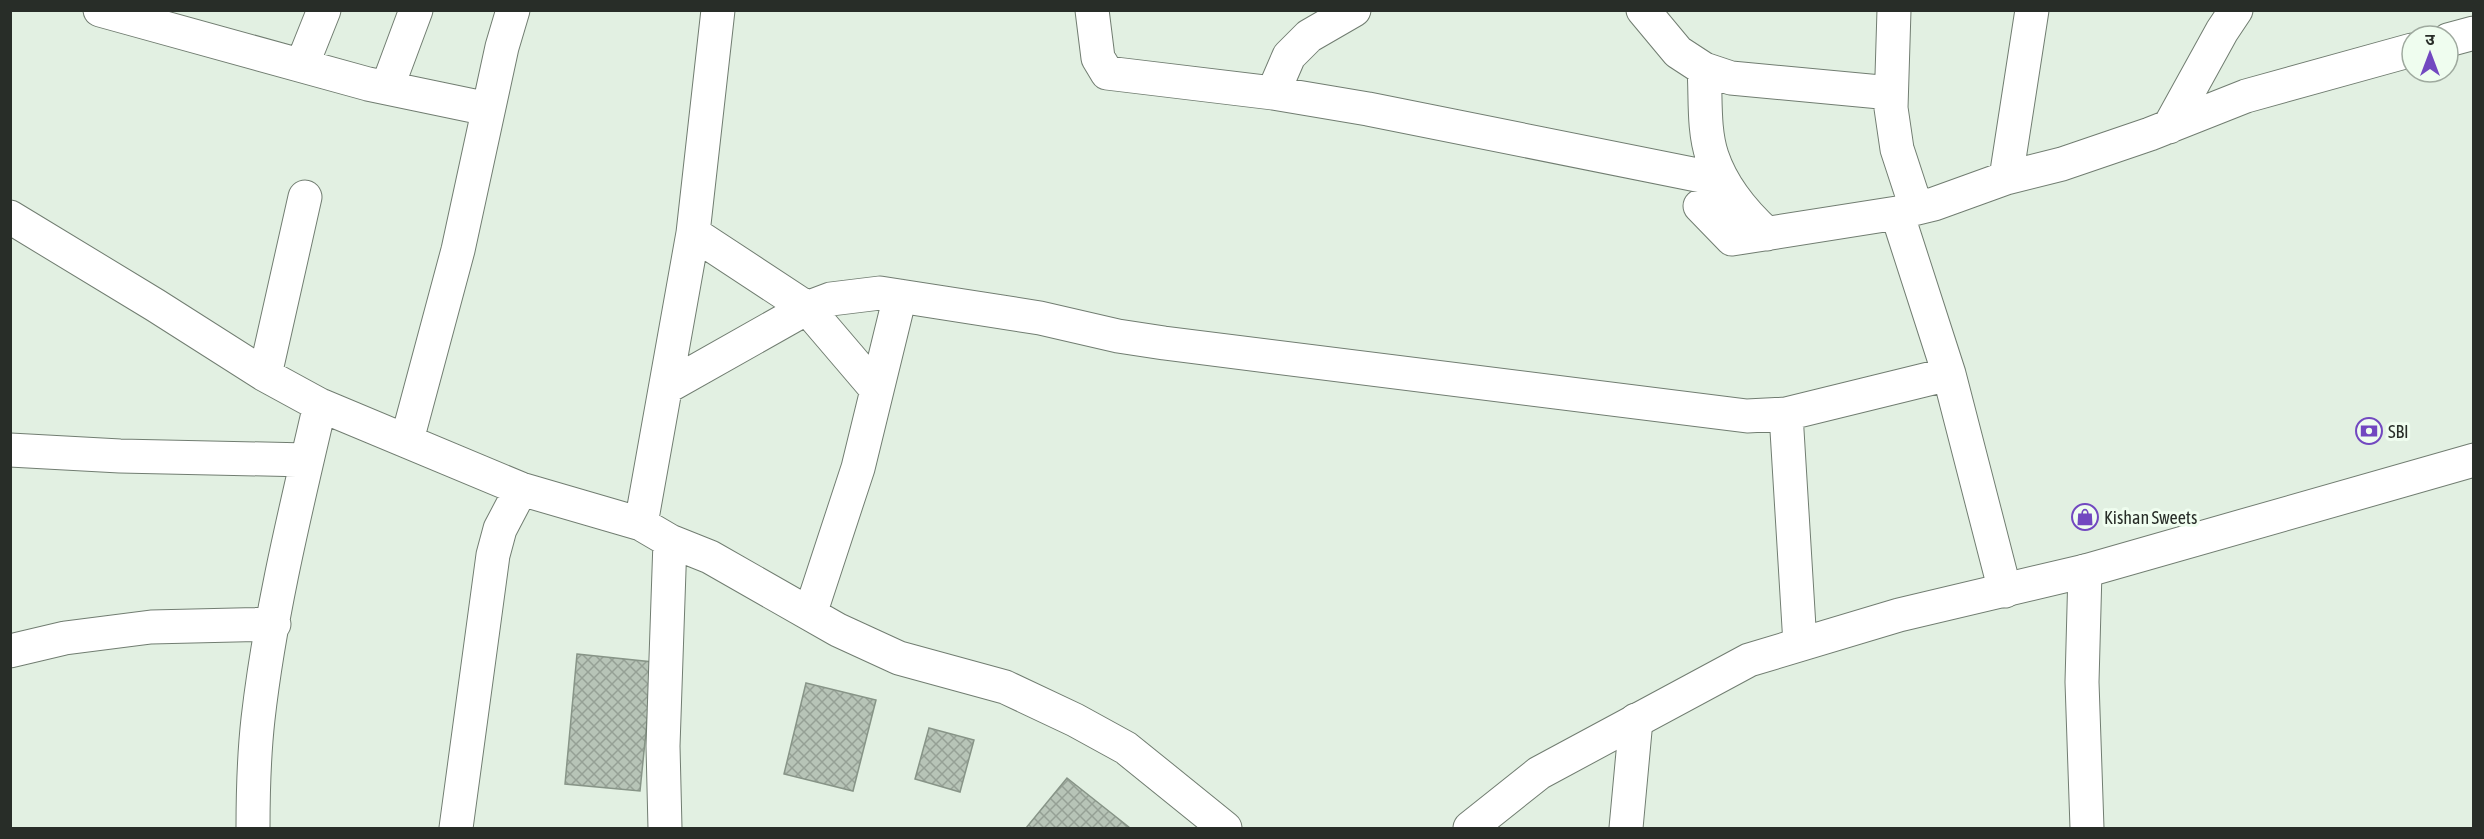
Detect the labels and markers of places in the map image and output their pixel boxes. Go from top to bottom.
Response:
bank icon: SBI [2354,416,2384,446]
place label: SBI [2388,421,2409,442]
shop icon: Kishan Sweets [2070,502,2100,532]
place label: Kishan Sweets [2104,507,2197,528]

